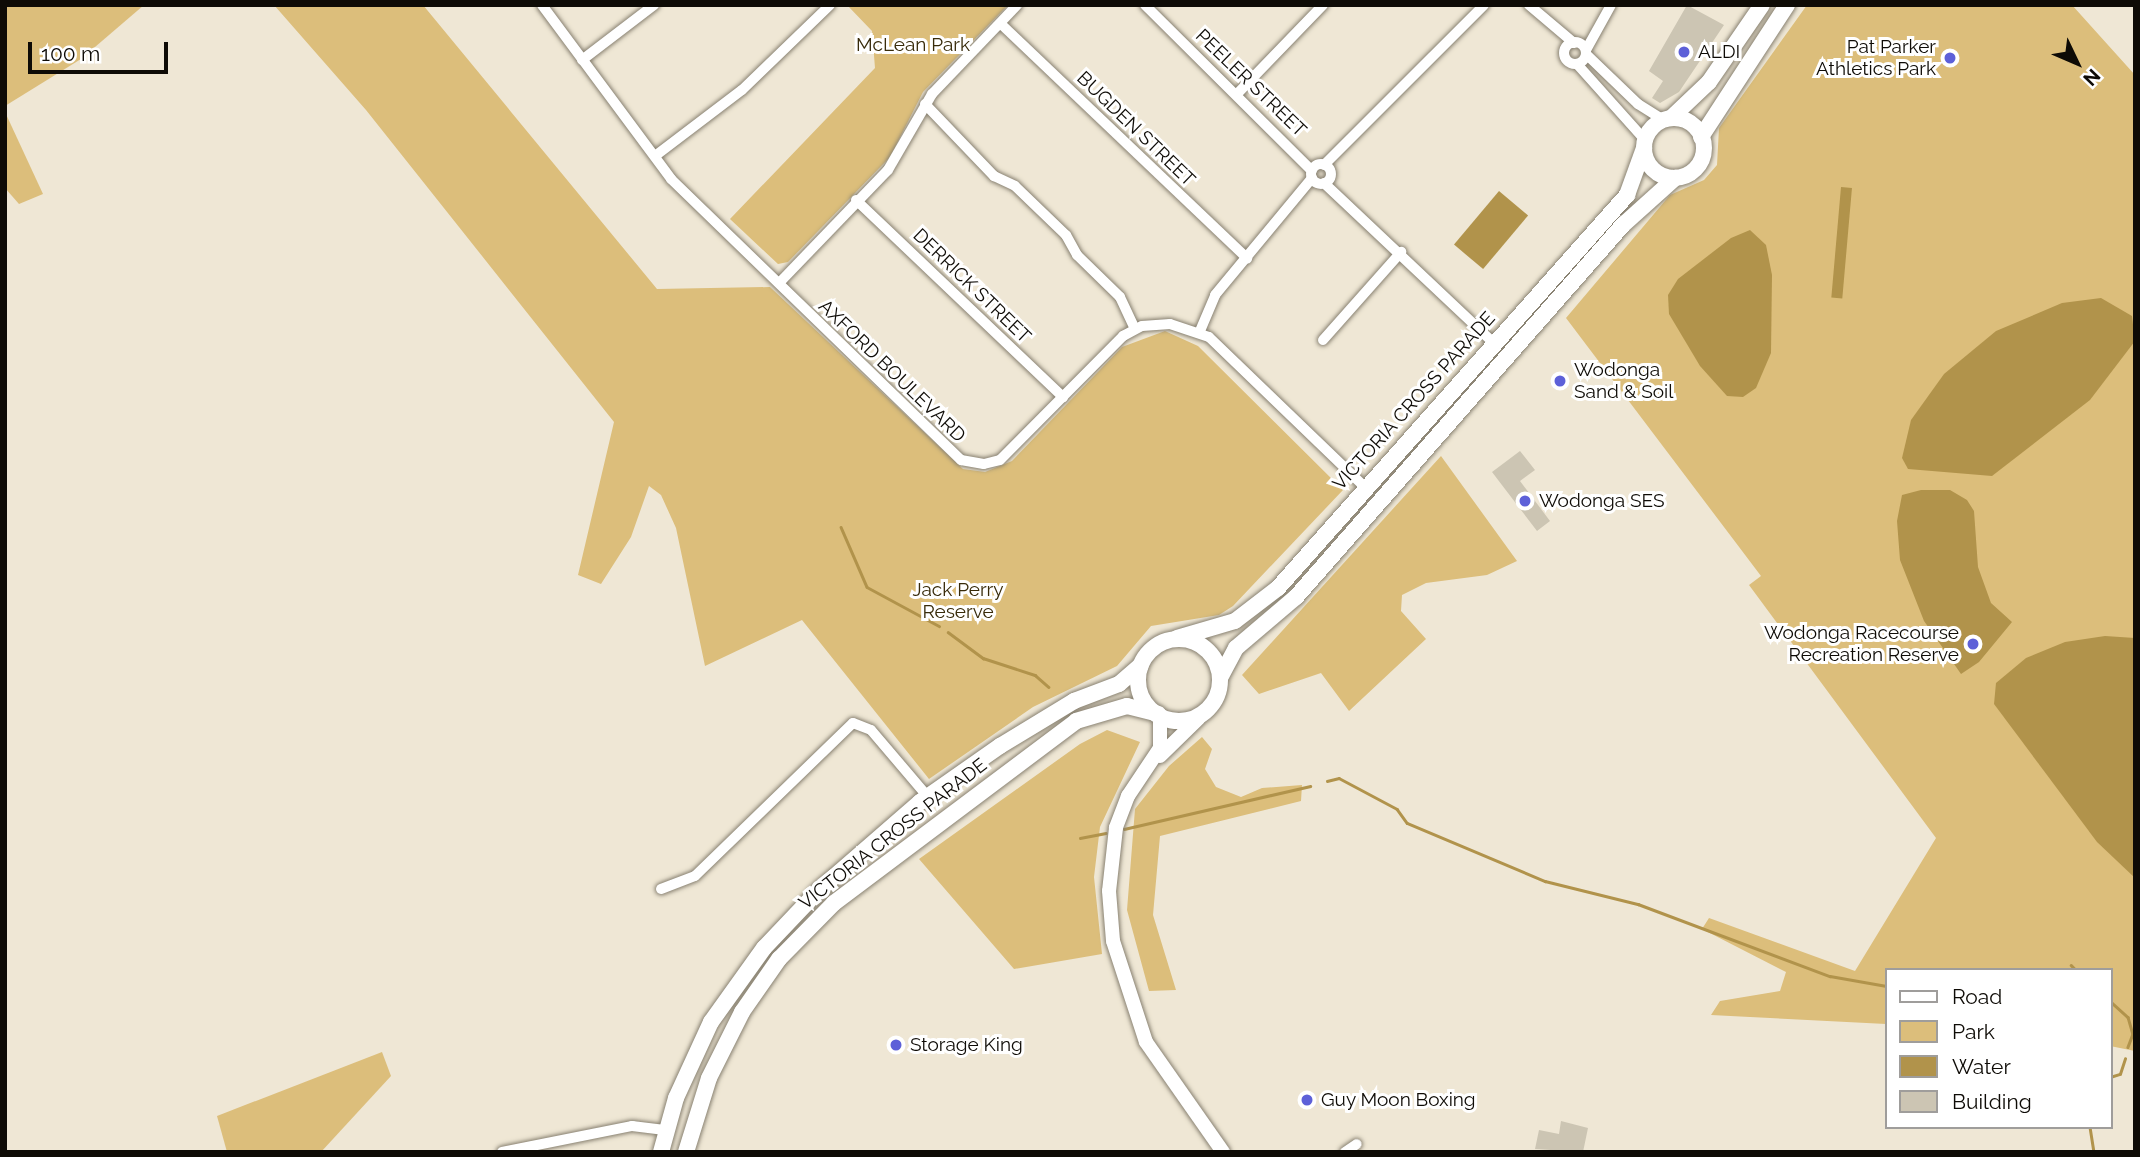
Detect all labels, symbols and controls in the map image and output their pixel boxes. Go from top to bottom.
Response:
street label: PEELER STREET [1191,24,1311,142]
scale bar [32,28,172,72]
north arrow [2042,28,2112,98]
park label: McLean Park [856,34,970,56]
place label: Pat Parker Athletics Park [1816,36,1936,80]
text: 100 m [41,41,100,66]
place label: ALDI [1698,41,1740,63]
marker: ALDI [1676,44,1692,60]
marker: Pat Parker Athletics Park [1942,50,1958,66]
text: N [2079,65,2105,90]
street label: BUGDEN STREET [1072,67,1200,191]
street label: DERRICK STREET [908,224,1036,348]
street label: AXFORD BOULEVARD [814,295,970,447]
street label: VICTORIA CROSS PARADE [1328,307,1500,495]
place label: Wodonga Sand & Soil [1574,359,1673,403]
marker: Wodonga Sand & Soil [1552,373,1568,389]
place label: Wodonga SES [1539,490,1665,512]
marker: Wodonga SES [1517,493,1533,509]
park label: Jack Perry Reserve [912,579,1004,623]
place label: Wodonga Racecourse Recreation Reserve [1764,622,1959,666]
marker: Wodonga Racecourse Recreation Reserve [1965,636,1981,652]
street label: VICTORIA CROSS PARADE [794,753,992,915]
legend [1884,968,2112,1129]
text: Road [1952,984,2002,1009]
text: Park [1952,1019,1995,1044]
place label: Storage King [910,1034,1023,1056]
marker: Storage King [888,1037,904,1053]
text: Water [1952,1054,2011,1079]
place label: Guy Moon Boxing [1321,1089,1476,1111]
text: Building [1952,1089,2032,1114]
marker: Guy Moon Boxing [1299,1092,1315,1108]

